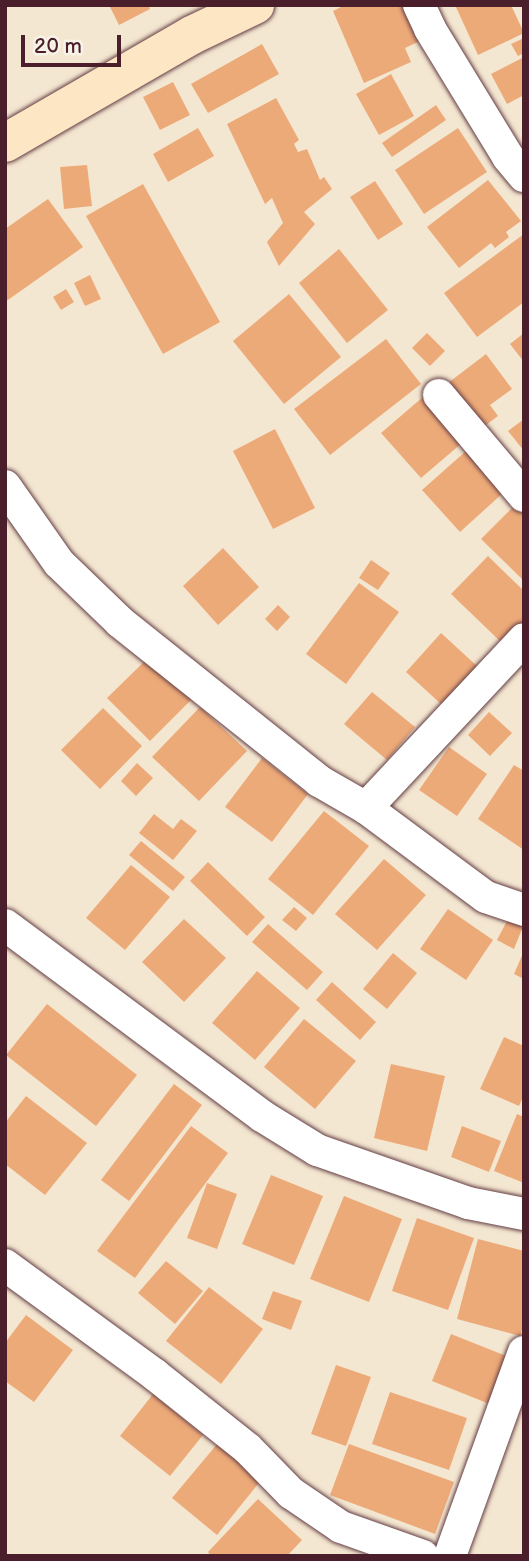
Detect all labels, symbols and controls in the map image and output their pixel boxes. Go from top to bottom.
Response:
scale bar [24,21,124,65]
text: 20 m [34,34,82,59]

